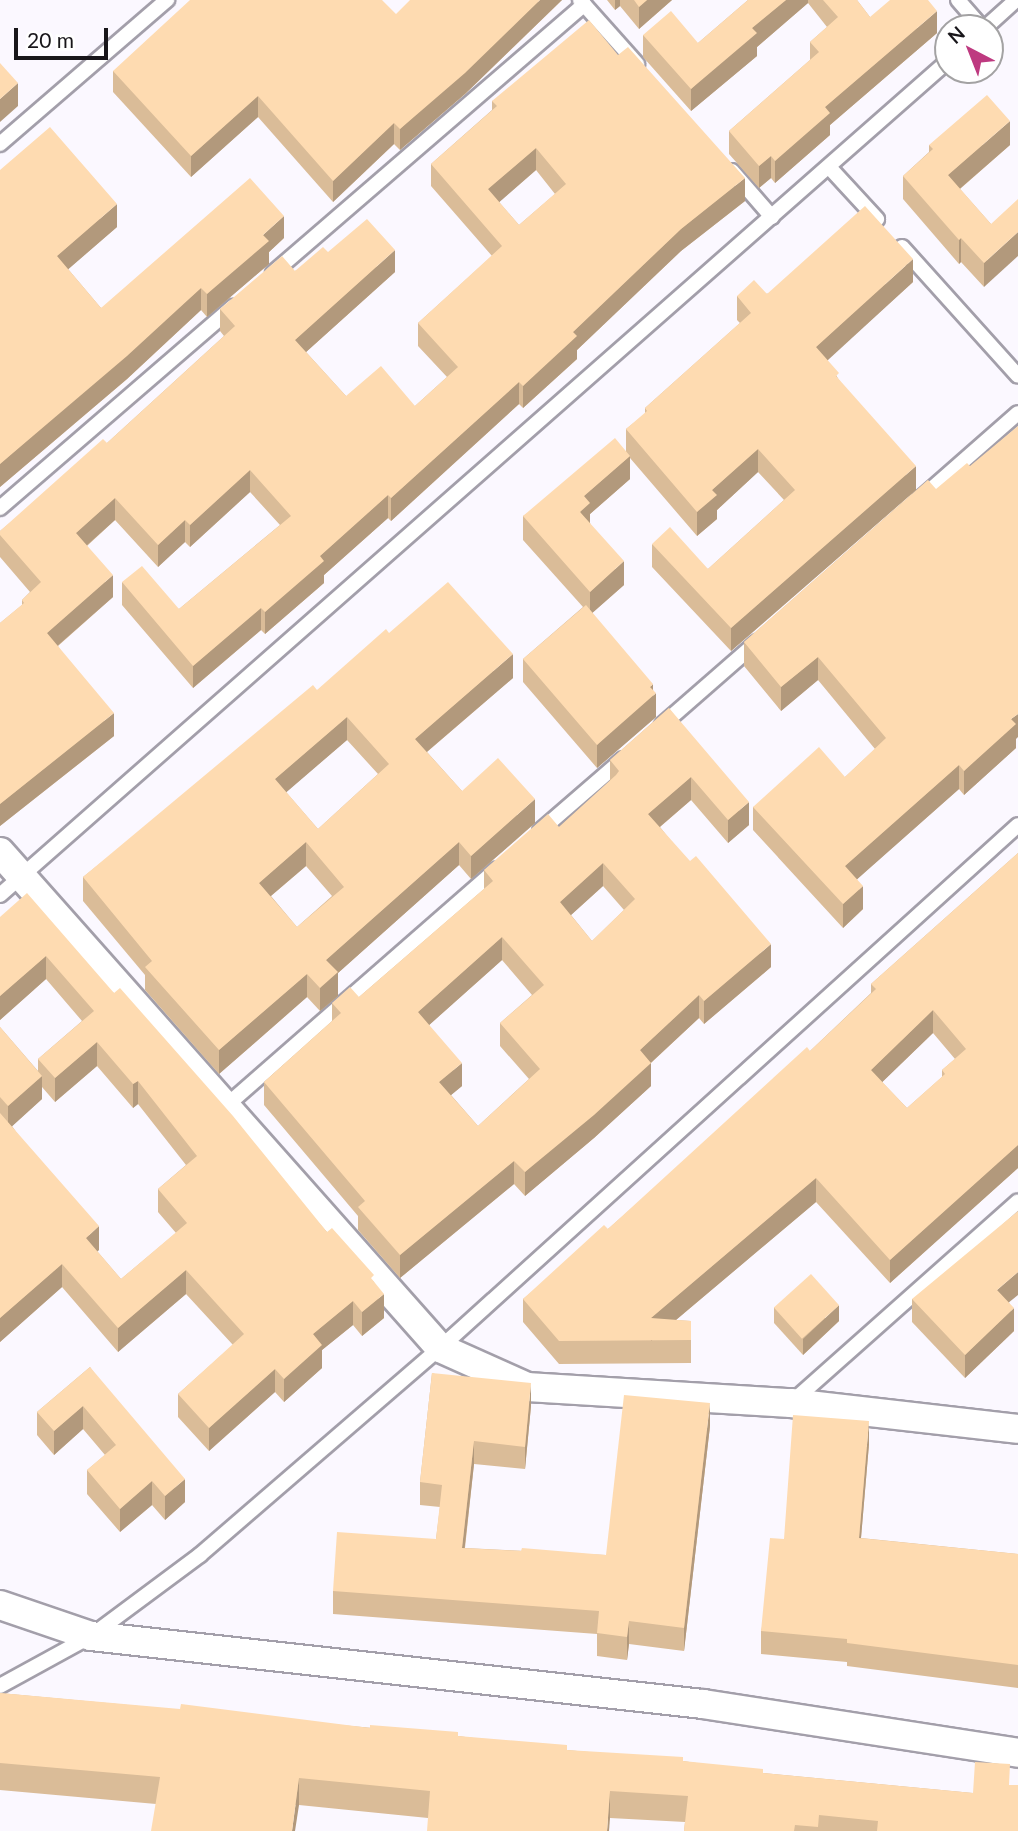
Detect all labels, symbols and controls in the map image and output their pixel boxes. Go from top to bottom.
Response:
scale bar [18,14,112,58]
north arrow [934,14,1004,84]
text: N [943,21,969,48]
text: 20 m [27,27,74,52]

